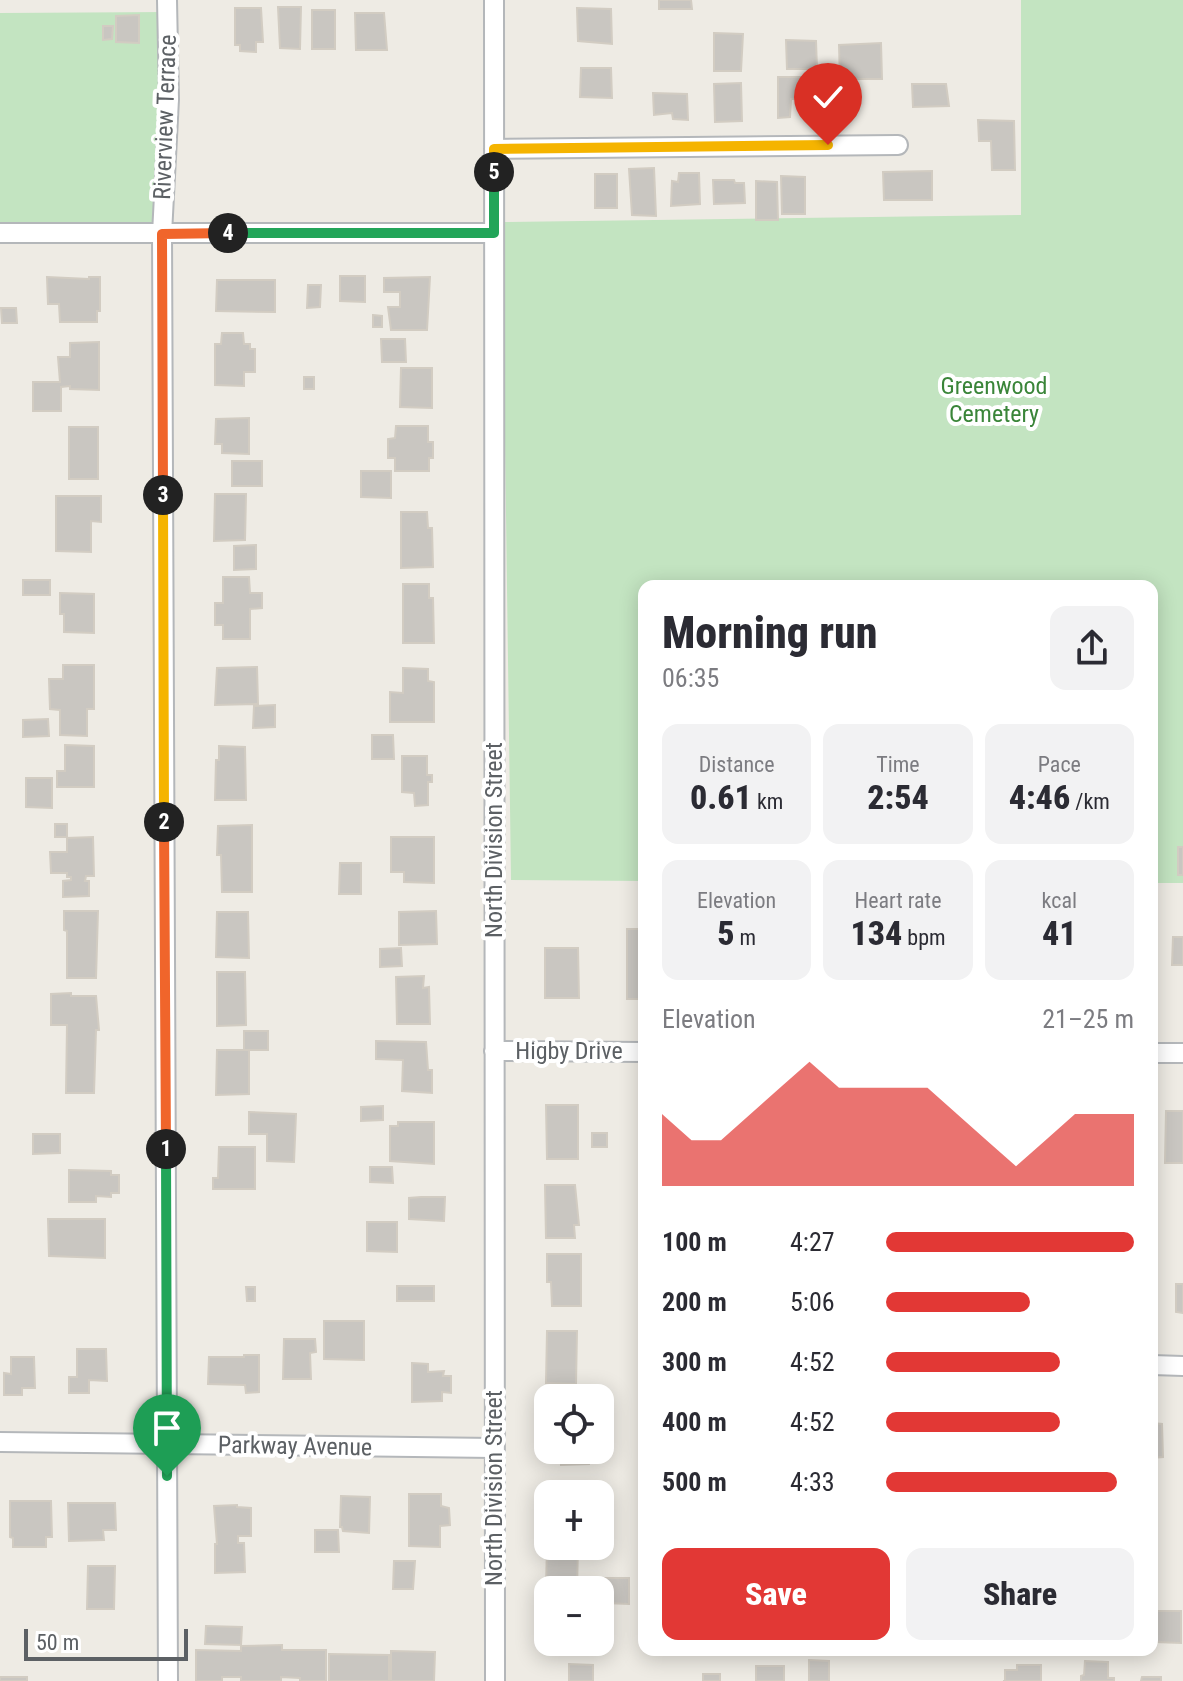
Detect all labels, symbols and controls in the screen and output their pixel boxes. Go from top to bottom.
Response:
street label: Riverview Terrace [148,34,182,200]
pin [794,63,862,145]
icon: check [806,75,850,119]
pin: 5 [474,152,514,192]
text: 5 [488,159,500,184]
pin: 4 [208,213,248,253]
text: 4 [222,220,234,245]
park label: Greenwood Cemetery [941,372,1048,428]
pin: 3 [143,475,183,515]
text: 3 [157,482,169,507]
button: share [1050,606,1134,690]
text: Morning run [662,607,878,659]
text: 06:35 [662,663,719,693]
street label: North Division Street [480,742,508,938]
text: Distance [699,752,775,777]
text: Time [876,752,920,777]
text: Pace [1038,752,1081,777]
text: 0.61 [690,777,752,817]
text: 2:54 [867,777,929,817]
text: 4:46 [1009,777,1070,817]
text: km [752,789,783,814]
text: /km [1070,789,1110,814]
pin: 2 [144,802,184,842]
text: 2 [158,809,170,834]
text: Elevation [697,888,776,913]
text: Heart rate [855,888,941,913]
text: kcal [1042,888,1077,913]
text: 5 [717,913,735,953]
text: 134 [850,913,902,953]
text: 41 [1042,913,1077,953]
text: m [735,925,756,950]
text: bpm [902,925,946,950]
text: Elevation [662,1004,756,1034]
text: 21–25 m [1042,1004,1134,1034]
street label: Higby Drive [515,1037,623,1065]
pin: 1 [146,1129,186,1169]
text: 1 [160,1136,172,1161]
text: 100 m [662,1227,727,1257]
text: 4:27 [790,1227,835,1257]
text: 200 m [662,1287,727,1317]
text: 5:06 [790,1287,835,1317]
text: 300 m [662,1347,727,1377]
text: 4:52 [790,1347,835,1377]
map controls [534,1384,614,1656]
button: locate [534,1384,614,1464]
street label: North Division Street [480,1390,508,1586]
pin [133,1394,201,1476]
icon: arrive [145,1406,189,1450]
text: 400 m [662,1407,727,1437]
text: 4:52 [790,1407,835,1437]
street label: Parkway Avenue [218,1431,372,1461]
text: 500 m [662,1467,727,1497]
text: 4:33 [790,1467,835,1497]
button: + [534,1480,614,1560]
button: Save [662,1548,890,1640]
button: Share [906,1548,1134,1640]
button: − [534,1576,614,1656]
scale bar [24,1625,188,1661]
text: 50 m [36,1630,79,1655]

